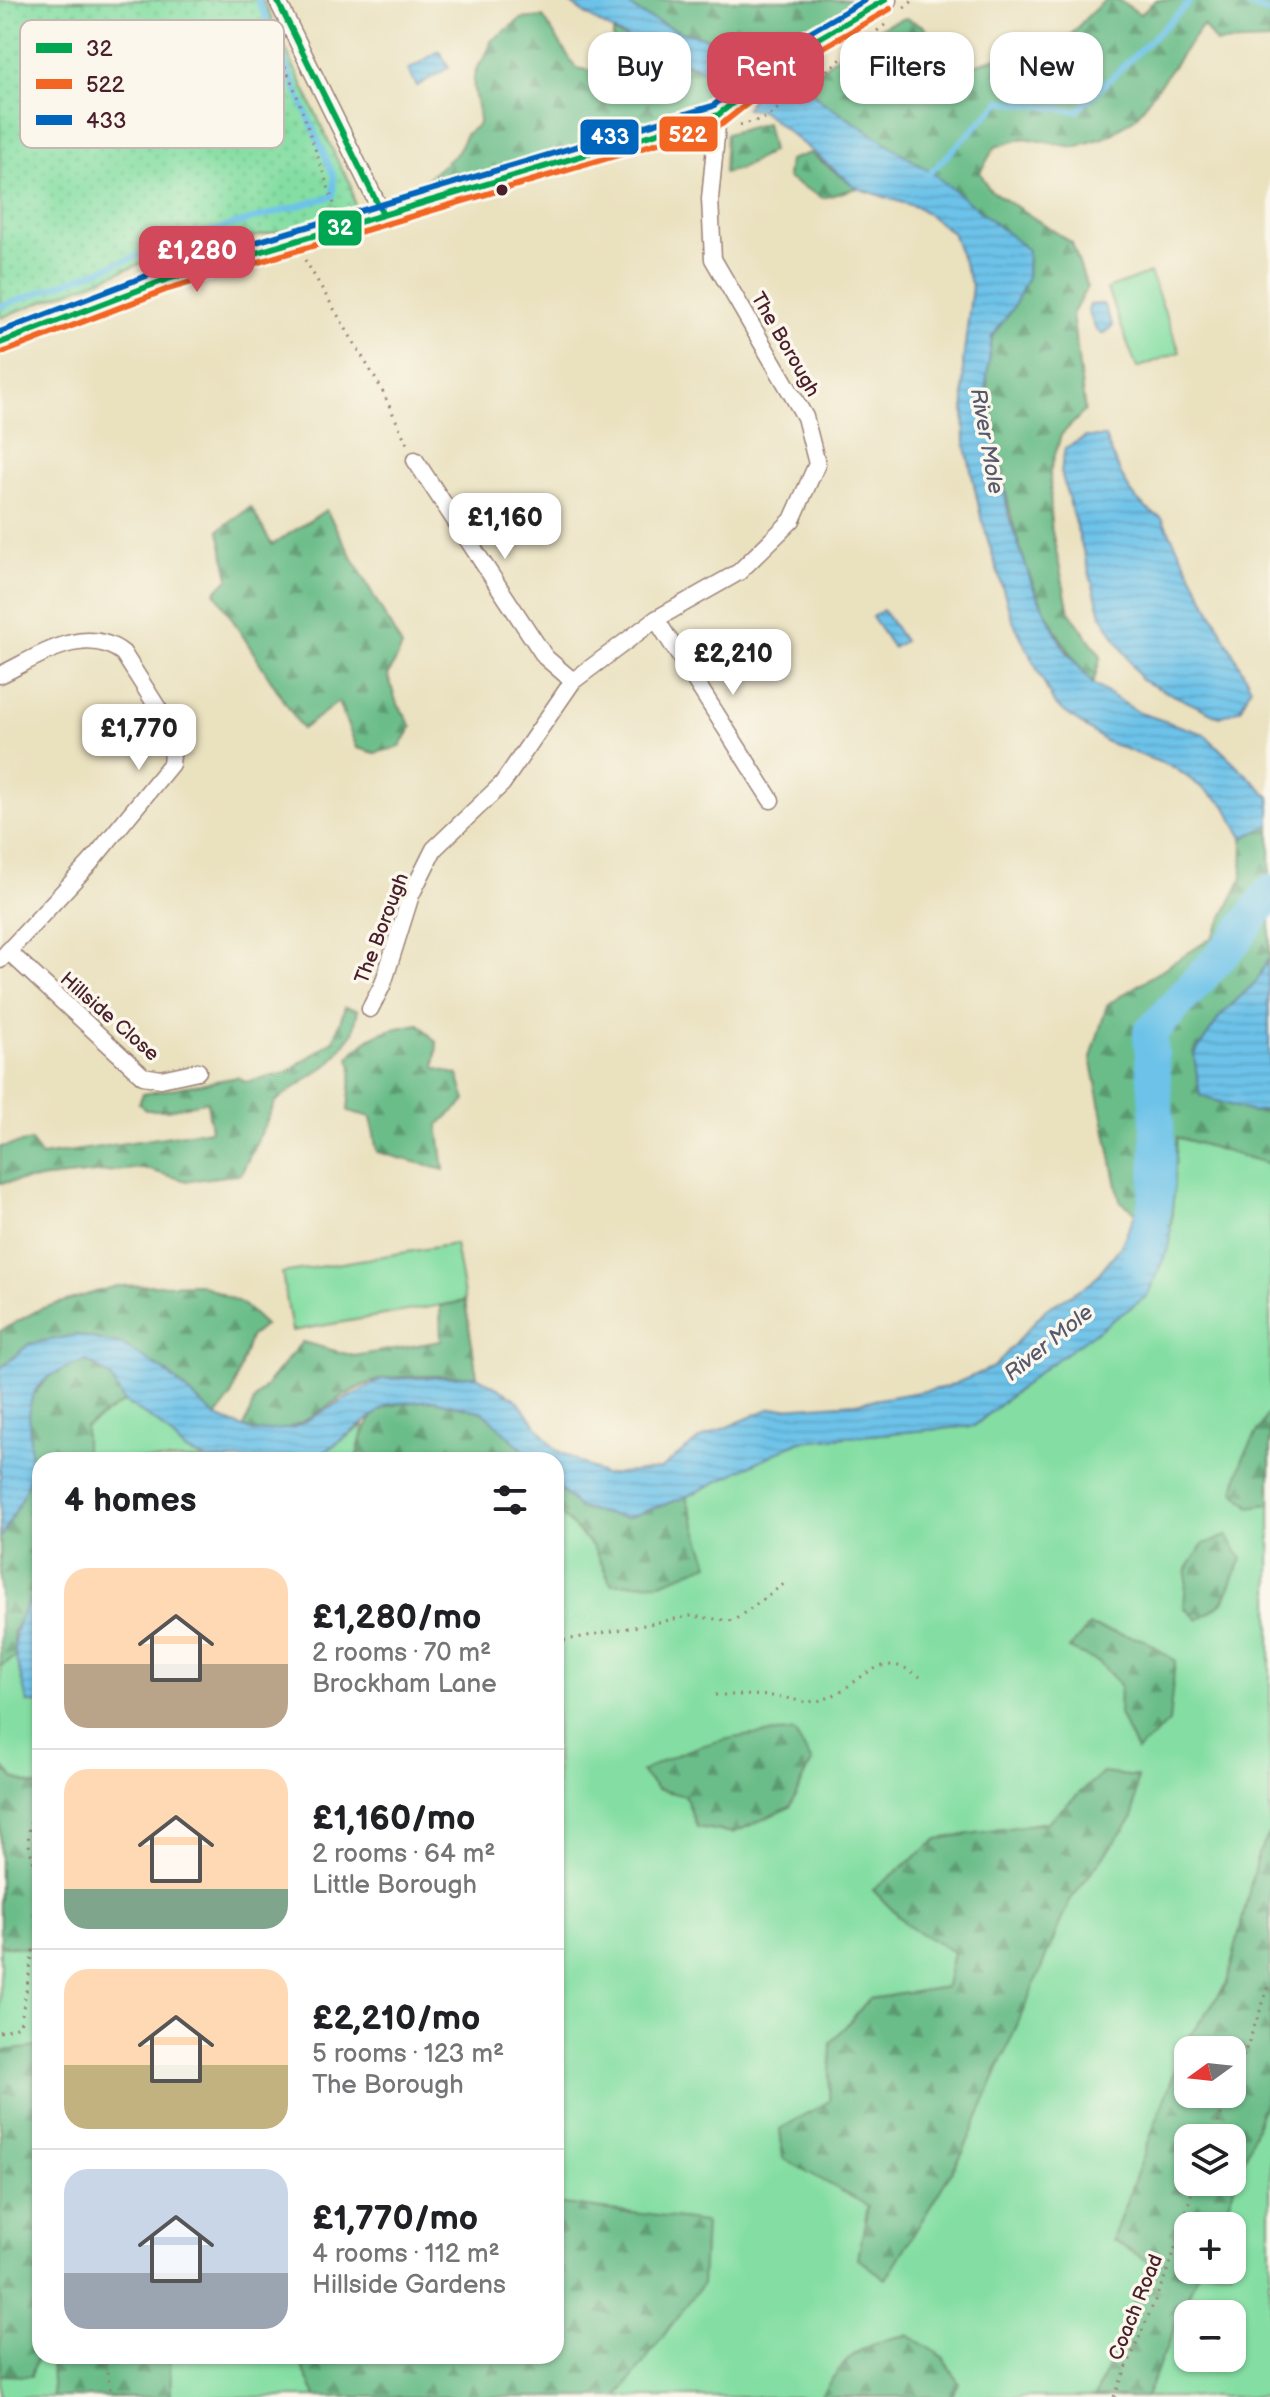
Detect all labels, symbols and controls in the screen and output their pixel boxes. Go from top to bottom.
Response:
legend [20,20,284,148]
chip: Buy [588,32,691,104]
chip: Rent [707,32,824,104]
chip: Filters [840,32,974,104]
chip: New [990,32,1103,104]
text: 32 [86,36,113,63]
text: 522 [86,72,125,99]
text: 433 [86,108,126,135]
line badge: 522 [658,115,719,153]
line badge: 433 [579,118,640,156]
text: 522 [668,122,708,149]
text: 433 [591,124,629,151]
unlabelled marker [494,182,510,198]
line badge: 32 [317,209,363,247]
text: 32 [327,215,353,242]
pin: £1,280 [132,226,262,294]
text: £1,280 [157,236,237,267]
street label: The Borough [746,288,825,401]
water label: River Mole [964,386,1009,496]
pin: £1,160 [440,493,570,561]
text: £1,160 [467,503,543,534]
pin: £2,210 [668,629,798,697]
text: £2,210 [693,639,773,670]
pin: £1,770 [74,704,204,772]
text: £1,770 [100,714,178,745]
street label: The Borough [350,870,414,987]
street label: Hillside Close [55,967,164,1066]
water label: River Mole [999,1299,1099,1387]
icon: filters [488,1478,532,1522]
text: 4 homes [64,1480,196,1521]
text: £1,280/mo [312,1597,481,1638]
icon: home [128,1600,224,1696]
text: 2 rooms · 70 m² [312,1638,491,1669]
text: Brockham Lane [312,1669,497,1700]
text: £1,160/mo [312,1798,475,1839]
icon: home [128,1801,224,1897]
text: 2 rooms · 64 m² [312,1839,496,1870]
text: Little Borough [312,1870,477,1901]
text: £2,210/mo [312,1998,481,2039]
icon: home [128,2001,224,2097]
north arrow [1174,2036,1246,2108]
map controls [1174,2036,1246,2372]
text: 5 rooms · 123 m² [312,2039,504,2070]
text: The Borough [312,2070,464,2101]
button: layers [1174,2124,1246,2196]
text: £1,770/mo [312,2198,478,2239]
icon: home [128,2201,224,2297]
button: + [1174,2212,1246,2284]
text: 4 rooms · 112 m² [312,2239,500,2270]
street label: Coach Road [1104,2251,1168,2364]
text: Hillside Gardens [312,2270,506,2301]
button: − [1174,2300,1246,2372]

